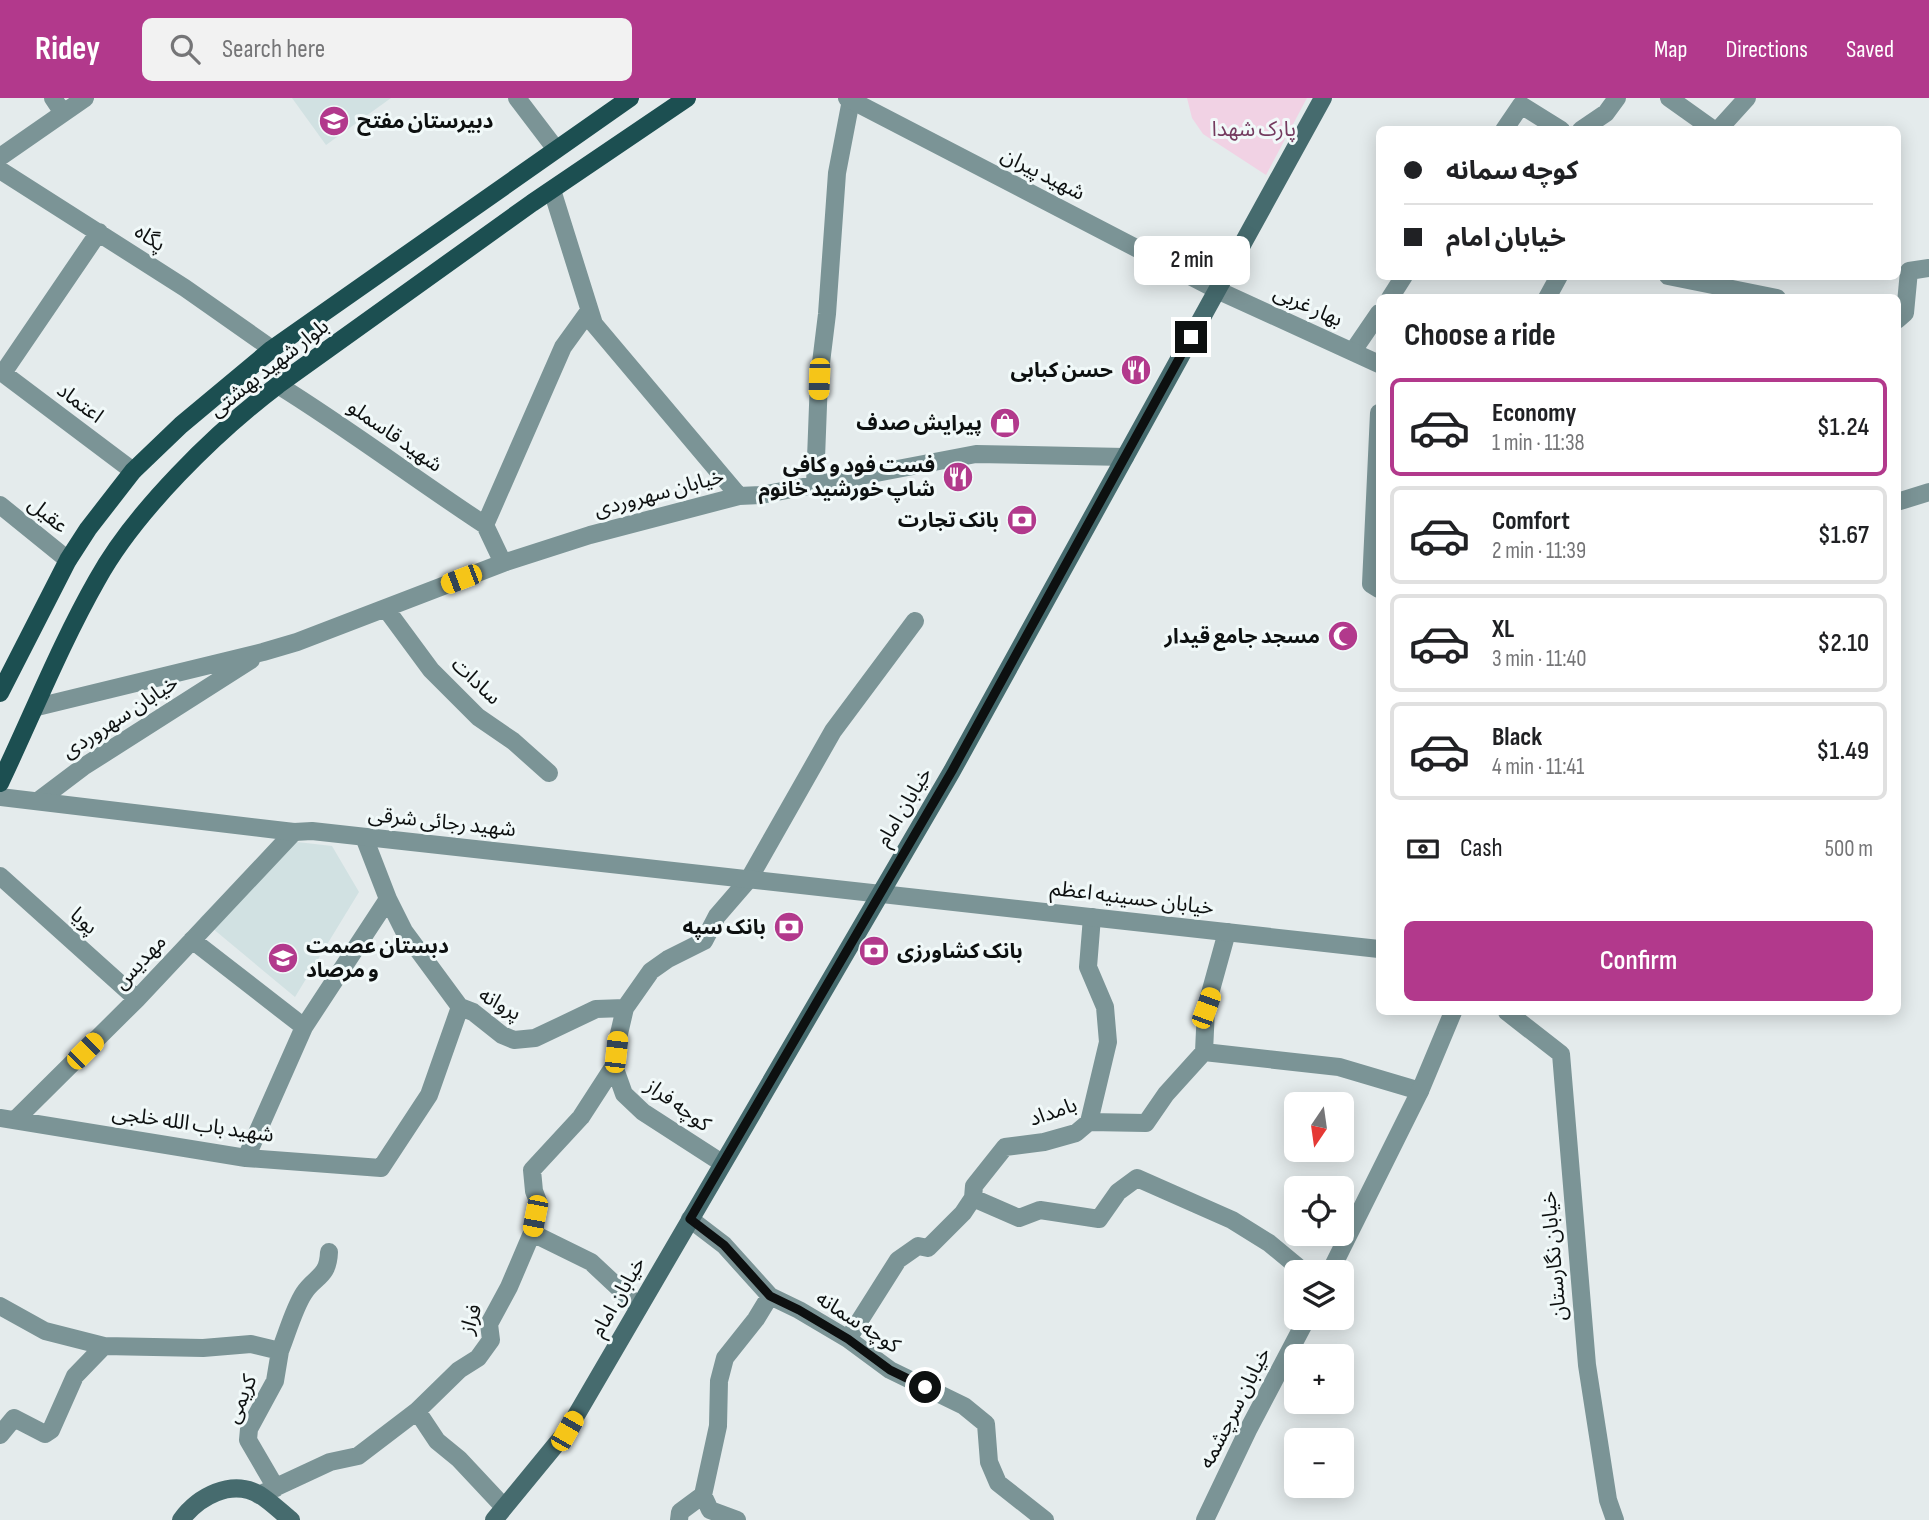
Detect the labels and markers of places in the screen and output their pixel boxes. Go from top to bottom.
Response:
school or university icon: دبیرستان مفتح [317,104,351,138]
place label: دبیرستان مفتح [357,109,494,136]
restaurant icon: حسن کبابی [1119,353,1153,387]
place label: حسن کبابی [1010,358,1113,383]
shop icon: پیرایش صدف [988,406,1022,440]
place label: پیرایش صدف [856,411,982,436]
place label: فست فود و کافی شاپ خورشید خانوم [759,453,935,505]
restaurant icon: فست فود و کافی شاپ خورشید خانوم [941,460,975,494]
bank icon: بانک تجارت [1005,503,1039,537]
place label: بانک تجارت [898,508,999,533]
mosque icon: مسجد جامع قیدار [1326,619,1360,653]
place label: مسجد جامع قیدار [1164,624,1320,651]
bank icon: بانک سپه [772,910,806,944]
place label: بانک سپه [683,915,766,940]
place label: دبستان عصمت و مرصاد [306,934,449,983]
bank icon: بانک کشاورزی [857,934,891,968]
place label: بانک کشاورزی [897,939,1023,964]
school or university icon: دبستان عصمت و مرصاد [266,941,300,975]

